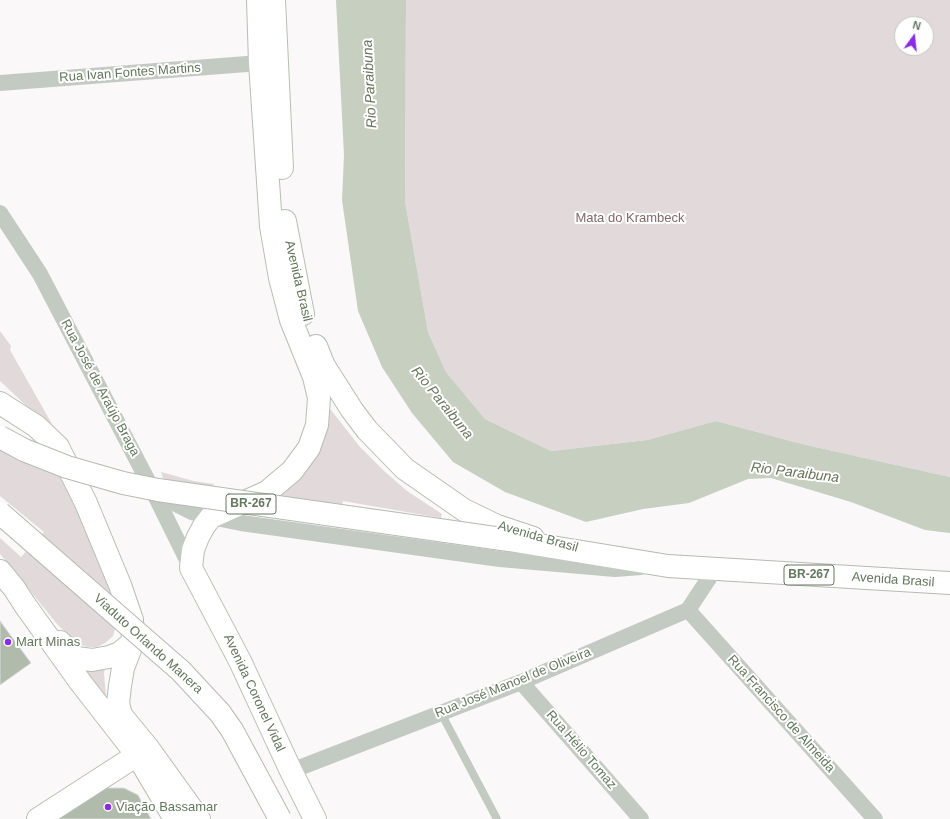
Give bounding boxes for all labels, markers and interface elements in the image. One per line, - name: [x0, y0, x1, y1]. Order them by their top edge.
- north arrow: [894, 16, 934, 56]
- text: N: [911, 19, 922, 32]
- water label: Rio Paraibuna: [359, 39, 381, 129]
- street label: Rua Ivan Fontes Martins: [59, 60, 201, 86]
- park label: Mata do Krambeck: [575, 210, 685, 226]
- street label: Avenida Brasil: [281, 239, 315, 323]
- street label: Rua José de Araújo Braga: [57, 317, 143, 459]
- water label: Rio Paraibuna: [408, 363, 476, 443]
- water label: Rio Paraibuna: [750, 459, 840, 487]
- road number: BR-267: [226, 494, 276, 514]
- street label: Avenida Brasil: [496, 518, 580, 556]
- road number: BR-267: [784, 565, 834, 585]
- street label: Avenida Brasil: [851, 569, 935, 591]
- street label: Viaduto Orlando Manera: [90, 591, 206, 697]
- street label: Avenida Coronel Vidal: [220, 632, 288, 754]
- place label: Mart Minas: [16, 634, 80, 650]
- marker: Mart Minas: [3, 637, 13, 647]
- street label: Rua José Manoel de Oliveira: [433, 645, 593, 721]
- street label: Rua Francisco de Almeida: [724, 652, 838, 776]
- street label: Rua Hélio Tomaz: [543, 708, 619, 792]
- place label: Viação Bassamar: [116, 799, 218, 815]
- marker: Viação Bassamar: [103, 802, 113, 812]

